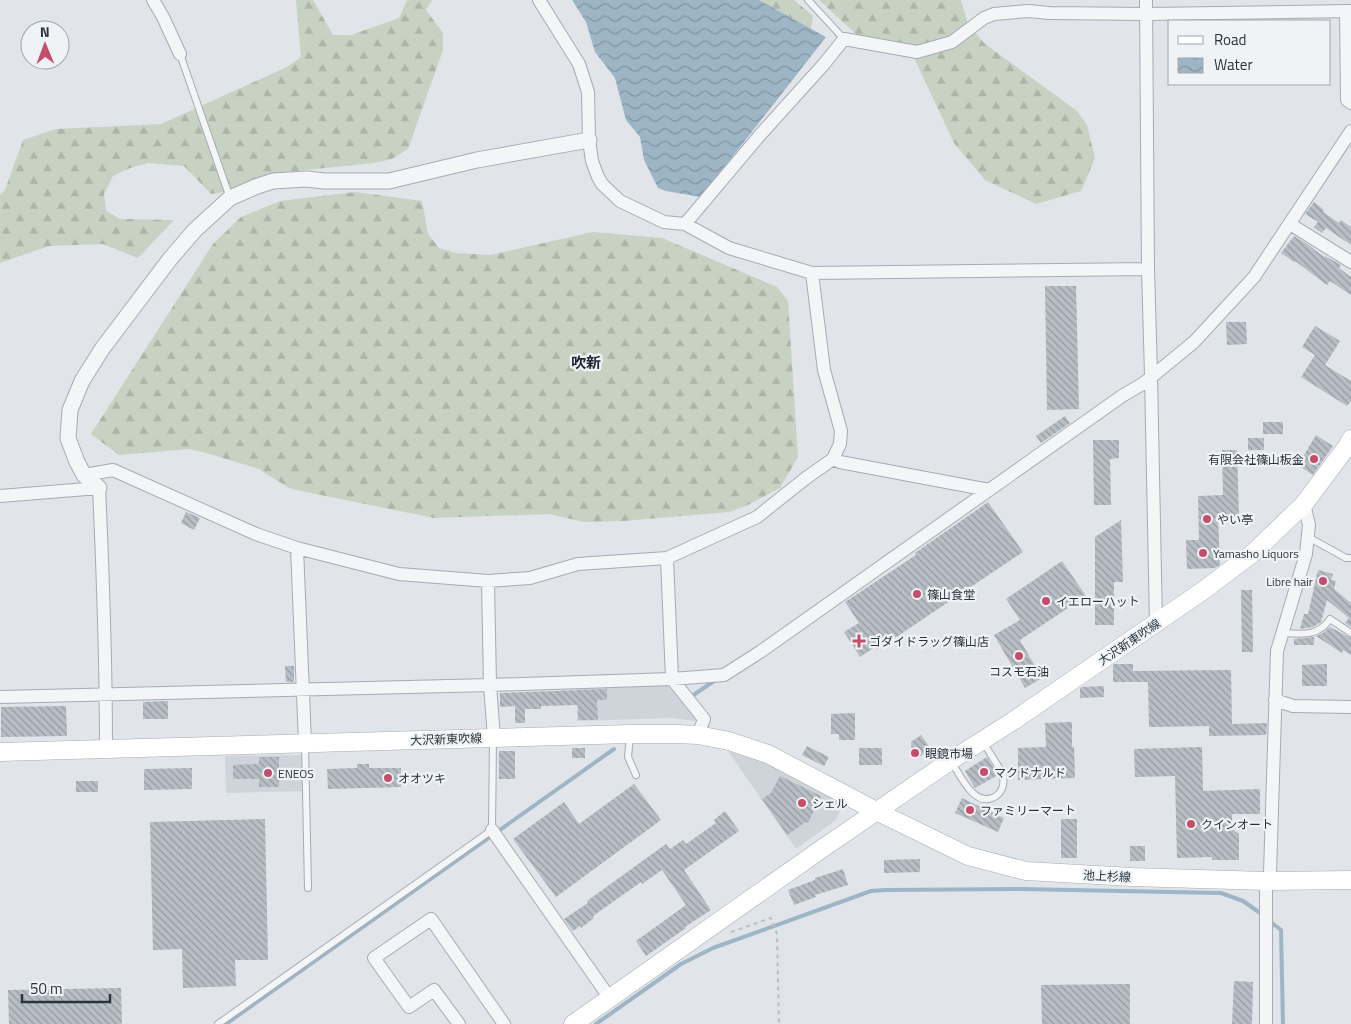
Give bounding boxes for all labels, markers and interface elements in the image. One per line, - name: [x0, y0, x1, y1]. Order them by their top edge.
- north arrow: [20, 20, 70, 70]
- legend: [1168, 20, 1331, 85]
- text: N: [40, 21, 50, 42]
- text: Road: [1214, 28, 1246, 51]
- text: Water: [1214, 53, 1253, 76]
- district label: 吹新: [571, 351, 601, 374]
- place label: 有限会社篠山板金: [1208, 450, 1304, 469]
- marker: 有限会社篠山板金: [1308, 453, 1320, 465]
- place label: やい亭: [1217, 510, 1253, 529]
- marker: やい亭: [1201, 513, 1213, 525]
- place label: Yamasho Liquors: [1213, 544, 1299, 563]
- marker: Yamasho Liquors: [1197, 547, 1209, 559]
- place label: Libre hair: [1266, 572, 1313, 591]
- marker: Libre hair: [1317, 575, 1329, 587]
- place label: 篠山食堂: [927, 585, 975, 604]
- marker: 篠山食堂: [911, 588, 923, 600]
- place label: イエローハット: [1056, 592, 1140, 611]
- marker: イエローハット: [1040, 595, 1052, 607]
- street label: 大沢新東吹線: [1094, 614, 1164, 670]
- place label: ゴダイドラッグ篠山店: [869, 632, 989, 651]
- marker: ゴダイドラッグ篠山店: [853, 635, 865, 647]
- marker: コスモ石油: [1013, 650, 1025, 662]
- place label: コスモ石油: [989, 662, 1049, 681]
- street label: 大沢新東吹線: [410, 728, 482, 750]
- place label: 眼鏡市場: [925, 744, 973, 763]
- marker: 眼鏡市場: [909, 747, 921, 759]
- place label: マクドナルド: [994, 763, 1066, 782]
- place label: ENEOS: [278, 764, 314, 783]
- marker: マクドナルド: [978, 766, 990, 778]
- marker: ENEOS: [262, 767, 274, 779]
- place label: オオツキ: [398, 769, 446, 788]
- marker: オオツキ: [382, 772, 394, 784]
- place label: シェル: [812, 794, 848, 813]
- marker: シェル: [796, 797, 808, 809]
- place label: ファミリーマート: [980, 801, 1076, 820]
- marker: ファミリーマート: [964, 804, 976, 816]
- place label: クインオート: [1201, 815, 1273, 834]
- marker: クインオート: [1185, 818, 1197, 830]
- street label: 池上杉線: [1083, 865, 1131, 887]
- scale bar: [22, 972, 110, 1004]
- text: 50 m: [30, 977, 63, 1000]

